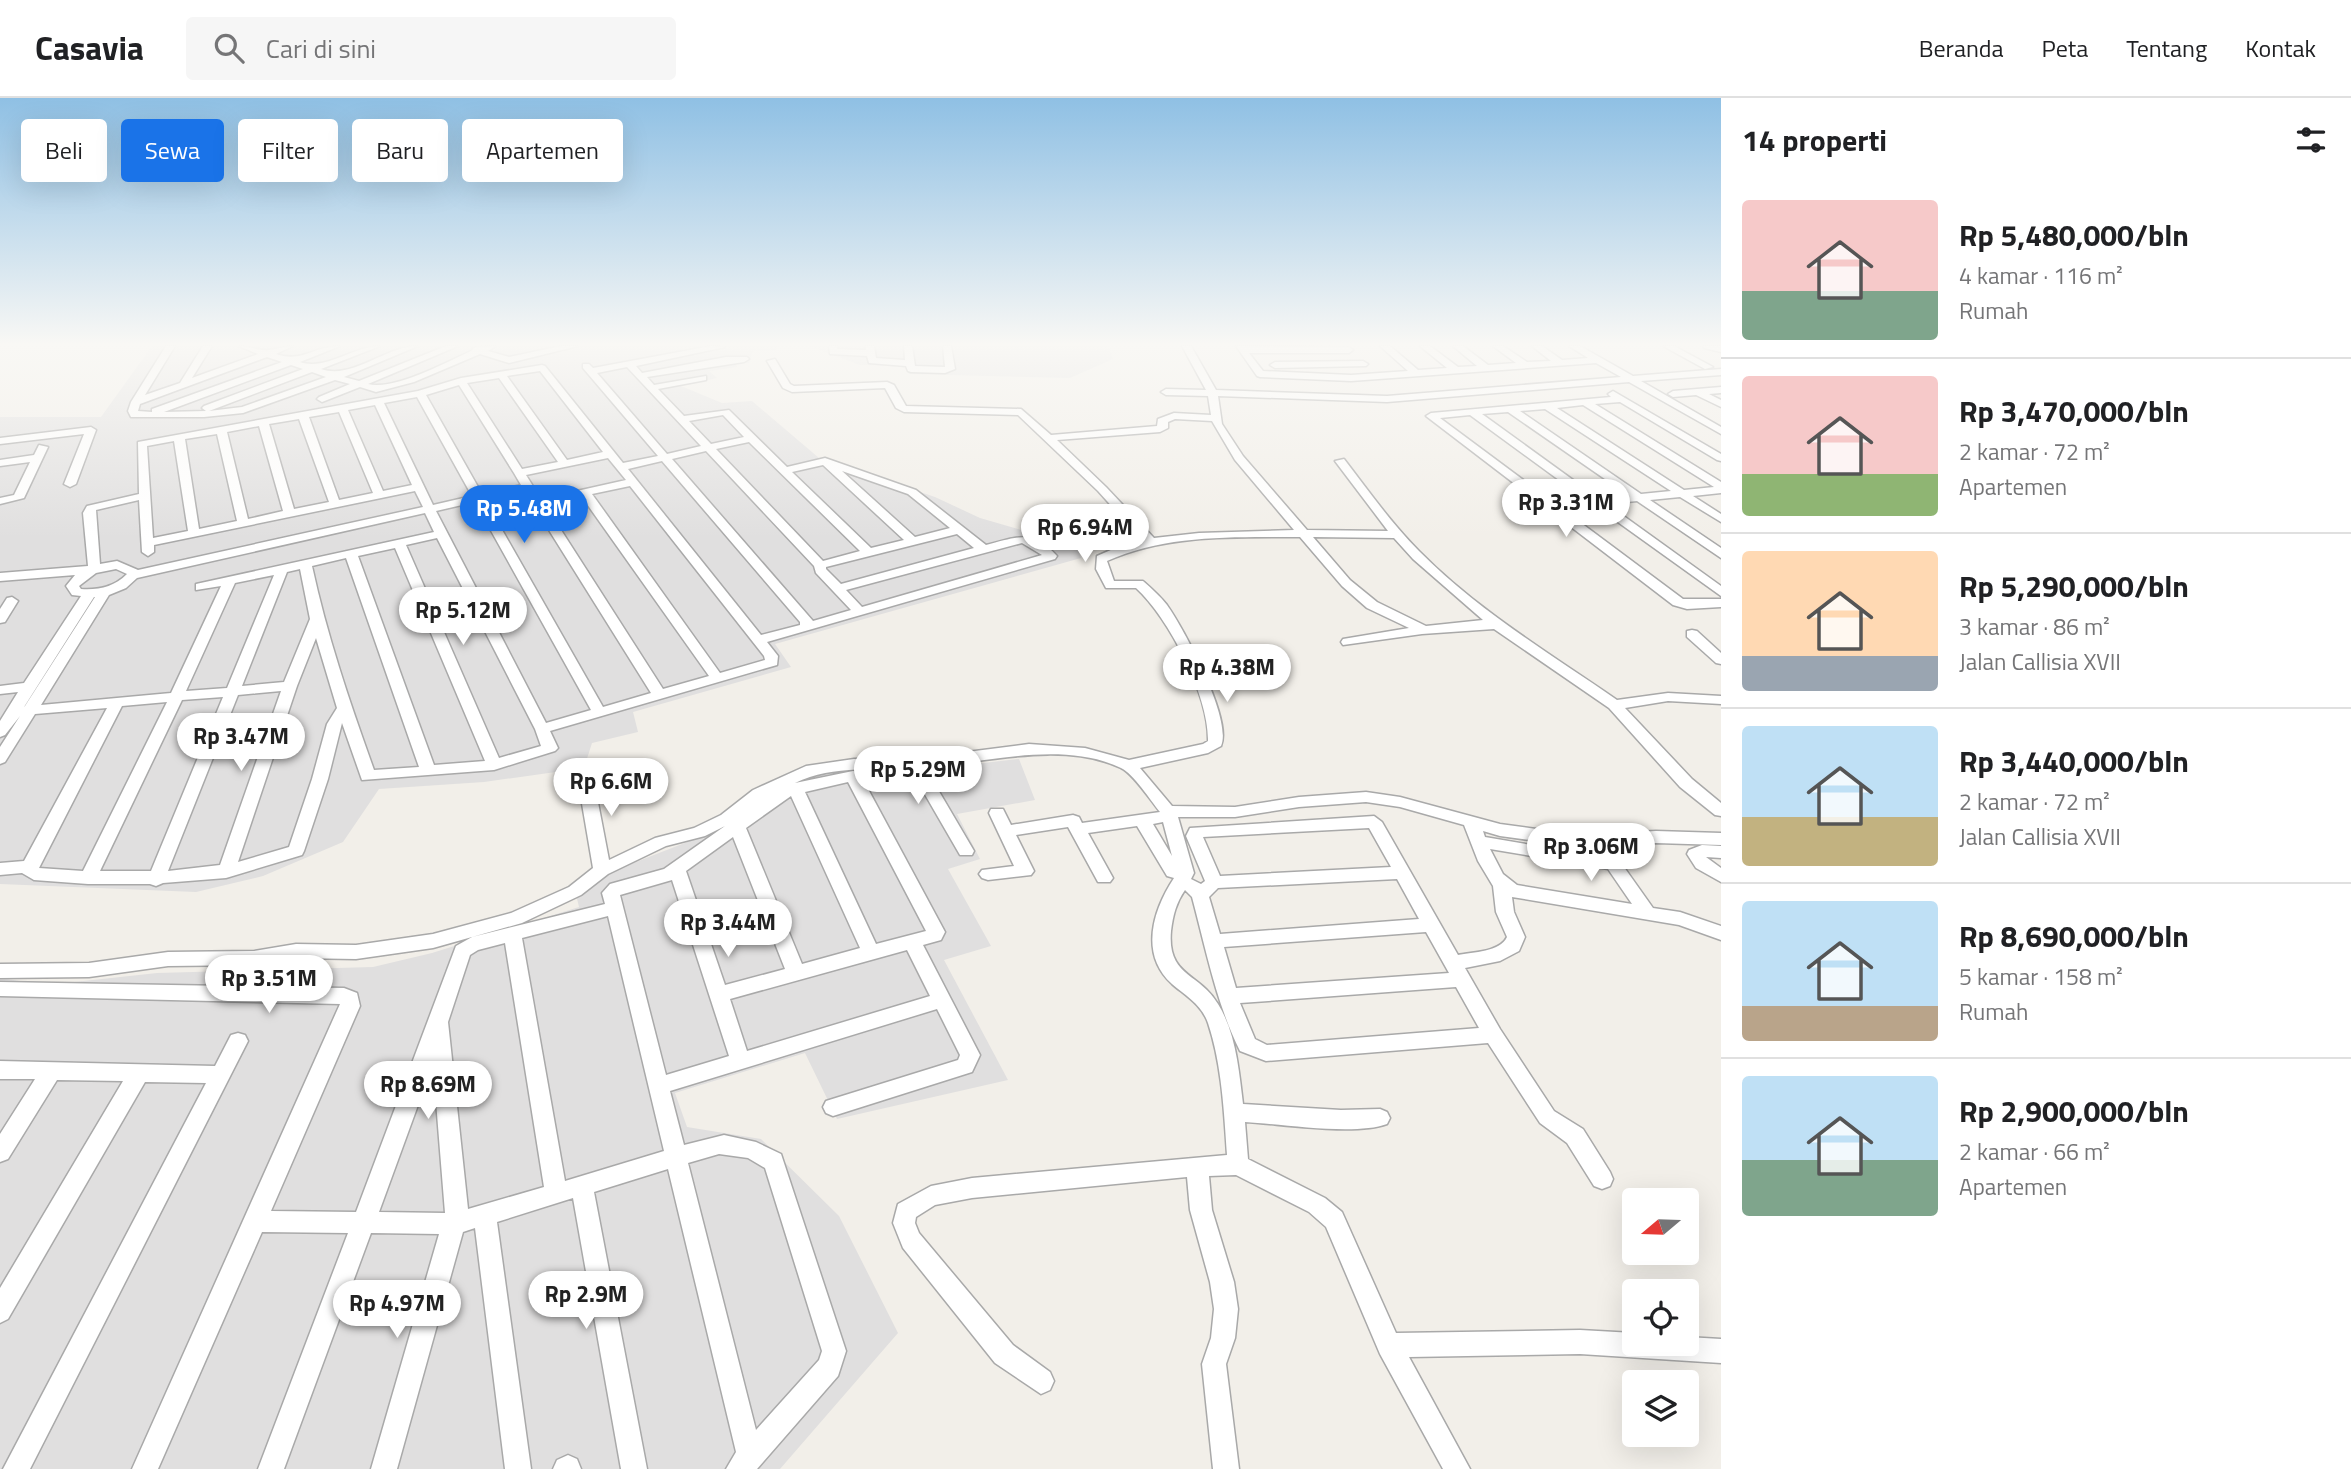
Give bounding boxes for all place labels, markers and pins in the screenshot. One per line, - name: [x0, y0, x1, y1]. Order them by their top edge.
- pin: Rp 3.31M: [1494, 480, 1638, 539]
- pin: Rp 5.48M: [452, 486, 596, 545]
- pin: Rp 6.94M: [1013, 504, 1157, 564]
- pin: Rp 5.12M: [391, 588, 535, 647]
- pin: Rp 4.38M: [1155, 644, 1299, 704]
- pin: Rp 3.47M: [169, 714, 313, 773]
- pin: Rp 5.29M: [846, 746, 990, 806]
- pin: Rp 6.6M: [546, 758, 676, 818]
- pin: Rp 3.06M: [1519, 824, 1663, 883]
- pin: Rp 3.44M: [656, 900, 800, 959]
- pin: Rp 3.51M: [197, 956, 341, 1015]
- pin: Rp 8.69M: [356, 1062, 500, 1121]
- pin: Rp 2.9M: [521, 1272, 651, 1331]
- pin: Rp 4.97M: [325, 1280, 469, 1340]

